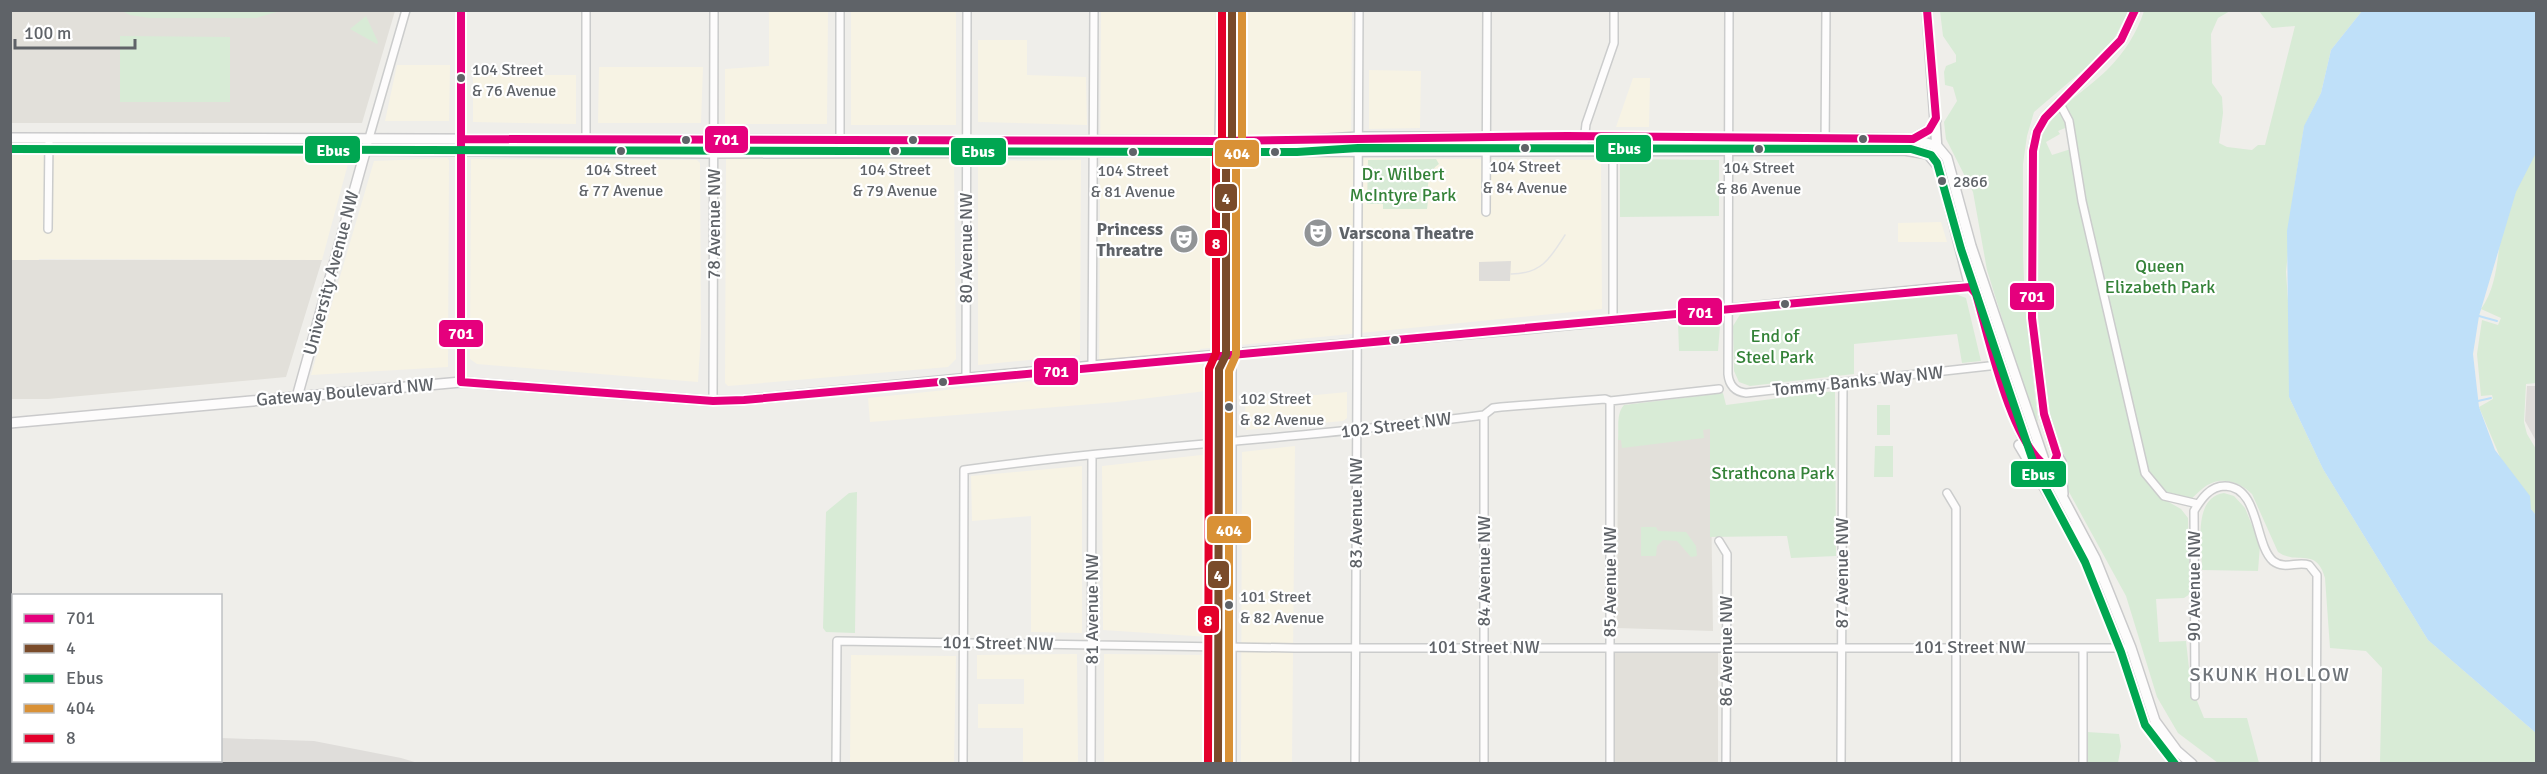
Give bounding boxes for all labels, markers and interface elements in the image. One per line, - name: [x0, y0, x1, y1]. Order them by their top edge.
- scale bar: [15, 12, 135, 50]
- text: 100 m: [24, 22, 71, 44]
- place label: 104 Street & 76 Avenue: [472, 60, 556, 101]
- marker: 104 Street & 76 Avenue: [455, 72, 467, 84]
- line badge: 701: [704, 125, 749, 154]
- text: 701: [713, 130, 739, 150]
- unlabelled marker: [1857, 133, 1869, 145]
- unlabelled marker: [680, 134, 692, 146]
- unlabelled marker: [907, 134, 919, 146]
- line badge: Ebus: [1595, 134, 1652, 163]
- line badge: Ebus: [304, 135, 361, 164]
- line badge: Ebus: [950, 137, 1007, 166]
- line badge: 404: [1214, 139, 1260, 168]
- text: Ebus: [1607, 139, 1641, 159]
- text: Ebus: [316, 141, 350, 161]
- text: Ebus: [961, 142, 995, 162]
- marker: 104 Street & 84 Avenue: [1519, 142, 1531, 154]
- marker: 104 Street & 86 Avenue: [1753, 143, 1765, 155]
- text: 404: [1224, 144, 1250, 164]
- marker: 104 Street & 77 Avenue: [615, 145, 627, 157]
- marker: 104 Street & 79 Avenue: [889, 145, 901, 157]
- marker: 104 Street & 81 Avenue: [1127, 146, 1139, 158]
- unlabelled marker: [1269, 146, 1281, 158]
- place label: 104 Street & 84 Avenue: [1483, 157, 1567, 198]
- place label: 104 Street & 86 Avenue: [1717, 158, 1801, 199]
- place label: 104 Street & 77 Avenue: [579, 160, 663, 201]
- place label: 104 Street & 79 Avenue: [853, 160, 937, 201]
- place label: 104 Street & 81 Avenue: [1091, 161, 1175, 202]
- park label: Dr. Wilbert McIntyre Park: [1350, 163, 1456, 206]
- street label: 78 Avenue NW: [703, 168, 725, 280]
- place label: 2866: [1953, 172, 1988, 192]
- marker: 2866: [1936, 175, 1948, 187]
- line badge: 4: [1214, 183, 1238, 212]
- street label: University Avenue NW: [298, 188, 364, 358]
- text: 4: [1222, 189, 1231, 209]
- street label: 80 Avenue NW: [955, 192, 977, 304]
- theatre icon: Varscona Theatre: [1302, 217, 1334, 249]
- place label: Princess Threatre: [1097, 218, 1163, 261]
- place label: Varscona Theatre: [1339, 222, 1474, 244]
- theatre icon: Princess Threatre: [1168, 223, 1200, 255]
- line badge: 8: [1204, 229, 1228, 257]
- text: 8: [1212, 234, 1221, 254]
- park label: Queen Elizabeth Park: [2105, 255, 2215, 298]
- line badge: 701: [2009, 282, 2055, 311]
- text: 701: [2019, 287, 2045, 307]
- line badge: 701: [1677, 297, 1723, 326]
- unlabelled marker: [1779, 298, 1791, 310]
- text: 701: [1687, 303, 1713, 323]
- line badge: 701: [438, 319, 484, 348]
- text: 701: [448, 324, 474, 344]
- park label: End of Steel Park: [1736, 325, 1814, 368]
- unlabelled marker: [1389, 334, 1401, 346]
- line badge: 701: [1033, 357, 1079, 386]
- street label: Tommy Banks Way NW: [1772, 361, 1944, 401]
- text: 701: [1043, 362, 1069, 382]
- street label: Gateway Boulevard NW: [255, 373, 435, 411]
- unlabelled marker: [937, 376, 949, 388]
- place label: 102 Street & 82 Avenue: [1240, 389, 1324, 430]
- marker: 102 Street & 82 Avenue: [1223, 401, 1235, 413]
- street label: 102 Street NW: [1339, 407, 1453, 443]
- street label: 83 Avenue NW: [1345, 457, 1367, 569]
- line badge: Ebus: [2010, 460, 2067, 488]
- park label: Strathcona Park: [1711, 462, 1835, 484]
- text: Ebus: [2021, 465, 2055, 485]
- line badge: 404: [1206, 515, 1252, 544]
- street label: 84 Avenue NW: [1473, 515, 1495, 627]
- street label: 87 Avenue NW: [1831, 517, 1853, 629]
- text: 404: [1216, 521, 1242, 541]
- street label: 85 Avenue NW: [1599, 526, 1621, 638]
- street label: 90 Avenue NW: [2183, 530, 2205, 642]
- street label: 81 Avenue NW: [1081, 553, 1103, 665]
- line badge: 4: [1207, 560, 1230, 589]
- text: 4: [1214, 566, 1223, 586]
- place label: 101 Street & 82 Avenue: [1240, 587, 1324, 628]
- legend: [12, 594, 222, 762]
- street label: 86 Avenue NW: [1715, 595, 1737, 707]
- marker: 101 Street & 82 Avenue: [1223, 599, 1235, 611]
- line badge: 8: [1197, 605, 1220, 634]
- text: 701: [66, 607, 95, 629]
- text: 8: [1204, 611, 1213, 631]
- street label: 101 Street NW: [942, 631, 1054, 655]
- street label: 101 Street NW: [1428, 636, 1540, 658]
- street label: 101 Street NW: [1914, 636, 2026, 658]
- text: 4: [66, 637, 76, 659]
- district label: SKUNK HOLLOW: [2189, 662, 2351, 687]
- text: Ebus: [66, 667, 104, 689]
- text: 404: [66, 697, 95, 719]
- text: 8: [66, 727, 76, 749]

